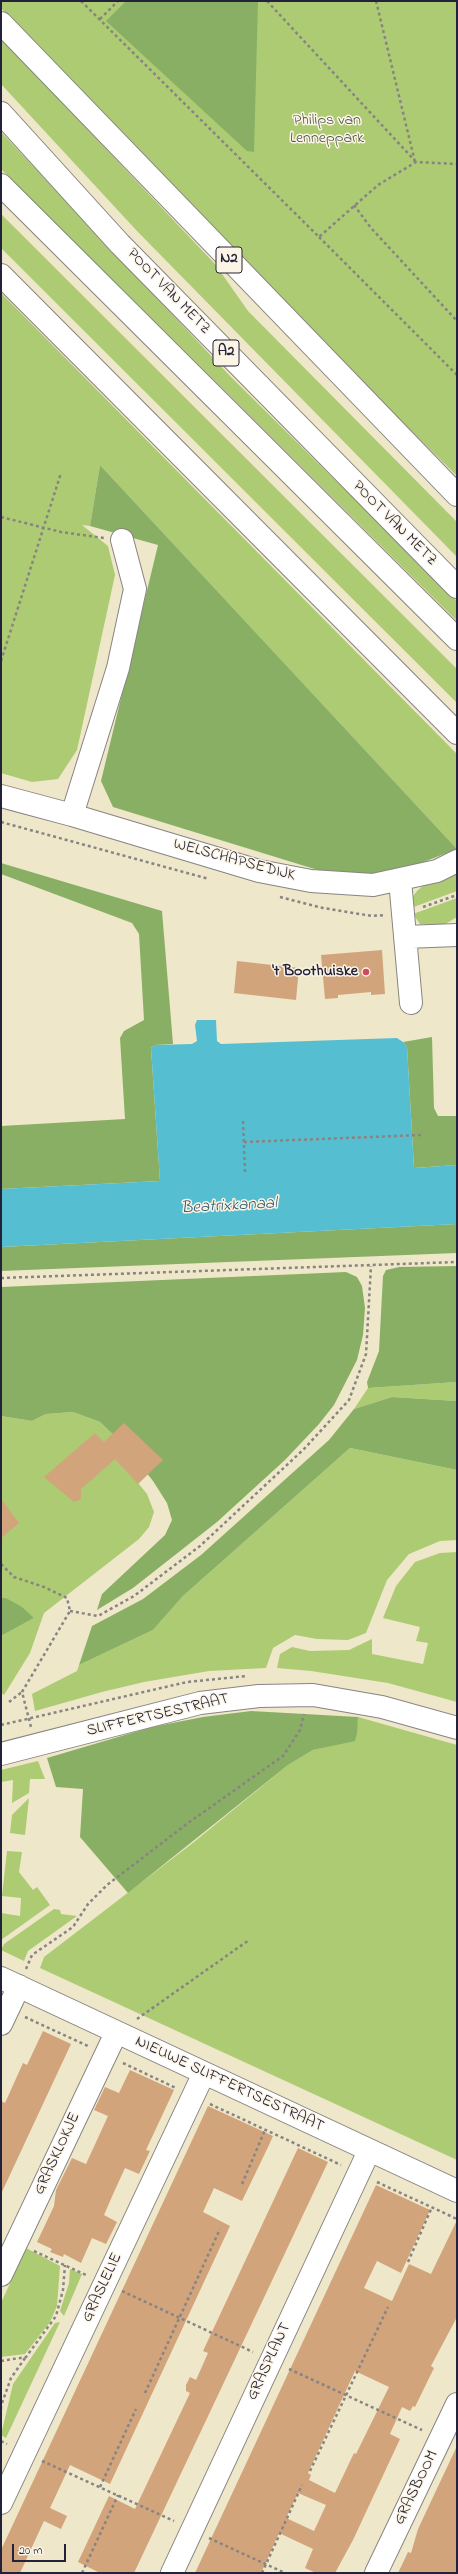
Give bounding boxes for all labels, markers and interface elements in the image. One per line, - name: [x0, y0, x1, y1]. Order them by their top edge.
- park label: Philips van Lenneppark: [290, 111, 364, 149]
- street label: POOT VAN METZ: [122, 245, 214, 339]
- road number: N2: [216, 247, 242, 273]
- road number: A2: [213, 340, 239, 366]
- street label: POOT VAN METZ: [347, 477, 441, 571]
- street label: WELSCHAPSEDIJK: [171, 835, 297, 887]
- place label: 't Boothuiske: [272, 962, 358, 982]
- marker: 't Boothuiske: [361, 967, 371, 977]
- water label: Beatrixkanaal: [180, 1194, 278, 1220]
- street label: SLIFFERTSESTRAAT: [85, 1690, 231, 1742]
- street label: NIEUWE SLIFFERTSESTRAAT: [132, 2033, 326, 2137]
- street label: GRASKLOKJE: [31, 2110, 85, 2198]
- street label: GRASLELIE: [79, 2250, 127, 2326]
- street label: GRASPLANT: [244, 2320, 296, 2404]
- street label: GRASBOOM: [391, 2448, 443, 2528]
- scale bar: [14, 2536, 68, 2562]
- text: 20 m: [19, 2542, 42, 2560]

